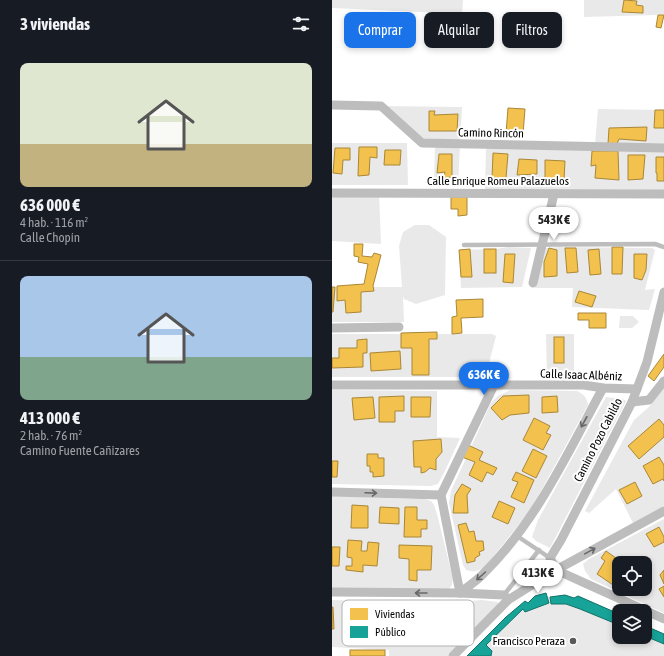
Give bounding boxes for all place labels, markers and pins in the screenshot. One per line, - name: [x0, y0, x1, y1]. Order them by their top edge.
- pin: 543K €: [521, 207, 587, 241]
- pin: 636K €: [451, 362, 517, 396]
- pin: 413K €: [505, 560, 571, 594]
- place label: Francisco Peraza: [493, 634, 565, 648]
- marker: Francisco Peraza: [568, 636, 578, 646]

